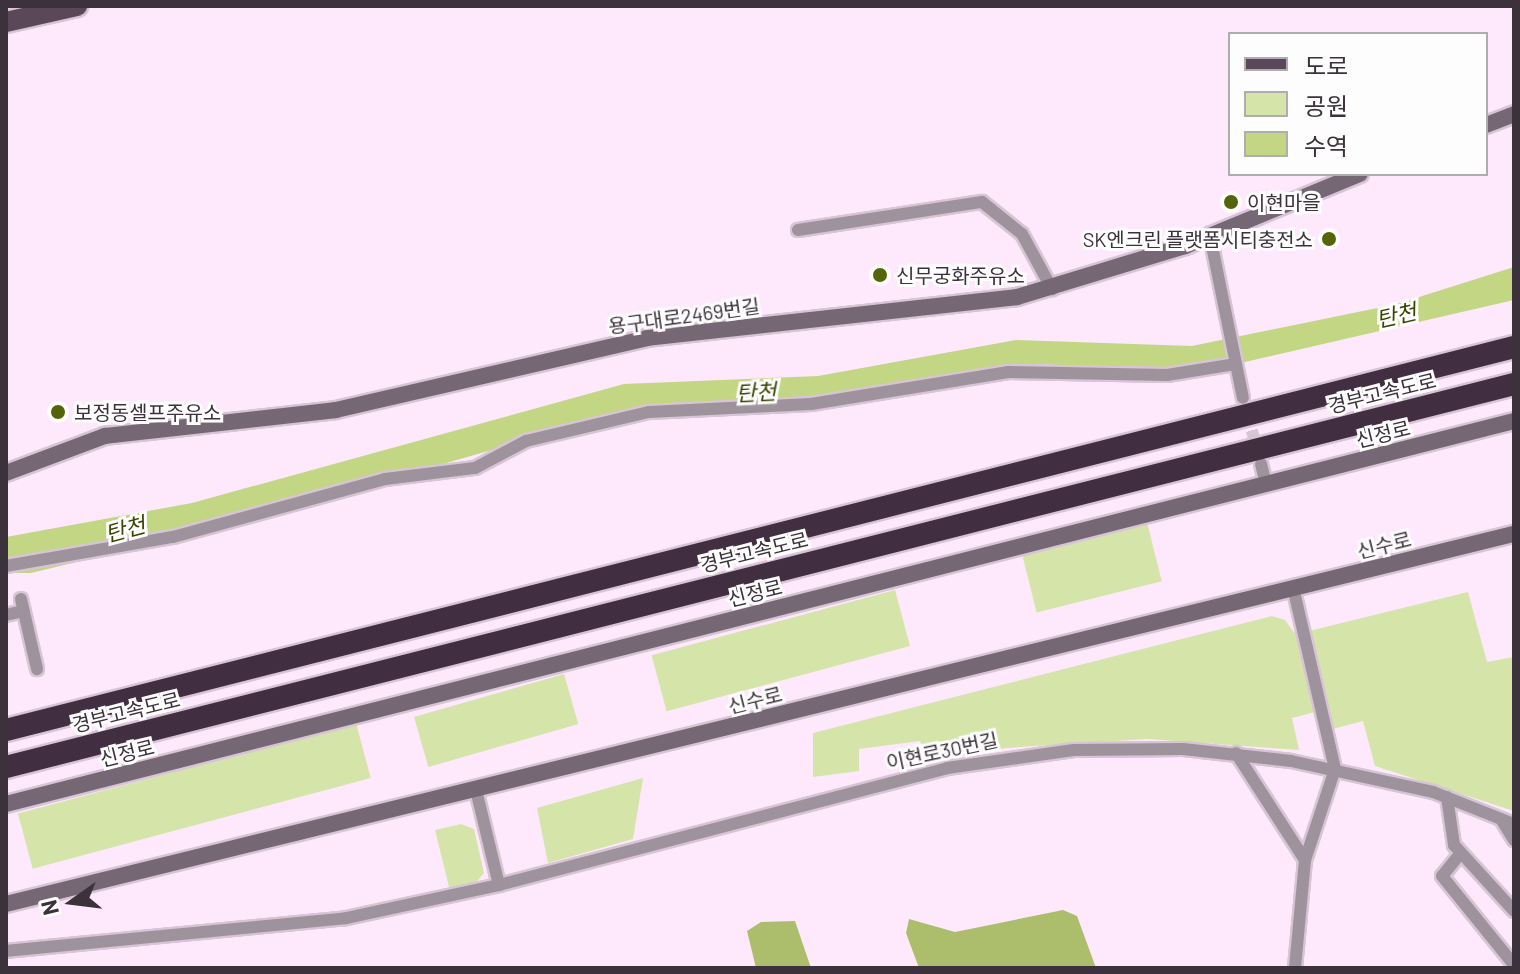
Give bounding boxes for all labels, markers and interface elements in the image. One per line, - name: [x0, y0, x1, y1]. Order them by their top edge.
- legend: [1228, 32, 1488, 176]
- text: 도로: [1304, 51, 1348, 80]
- text: 공원: [1304, 91, 1348, 120]
- text: 수역: [1304, 131, 1348, 160]
- place label: 이현마을: [1247, 190, 1321, 214]
- marker: 이현마을: [1222, 193, 1240, 211]
- place label: SK엔크린 플랫폼시티충전소: [1083, 227, 1313, 251]
- marker: SK엔크린 플랫폼시티충전소: [1320, 230, 1338, 248]
- place label: 신무궁화주유소: [896, 263, 1025, 287]
- marker: 신무궁화주유소: [871, 266, 889, 284]
- street label: 용구대로2469번길: [607, 293, 761, 339]
- water label: 탄천: [1373, 298, 1419, 332]
- street label: 경부고속도로: [1326, 368, 1438, 418]
- water label: 탄천: [735, 378, 777, 406]
- place label: 보정동셀프주유소: [74, 400, 221, 424]
- marker: 보정동셀프주유소: [49, 403, 67, 421]
- street label: 신정로: [1353, 416, 1413, 452]
- water label: 탄천: [102, 511, 148, 547]
- street label: 경부고속도로: [698, 527, 810, 577]
- street label: 신수로: [1354, 527, 1414, 563]
- street label: 신정로: [725, 575, 785, 611]
- street label: 신수로: [725, 682, 785, 718]
- street label: 경부고속도로: [70, 687, 182, 737]
- street label: 이현로30번길: [884, 727, 1000, 775]
- street label: 신정로: [97, 735, 157, 771]
- north arrow: [32, 862, 112, 942]
- text: N: [34, 898, 63, 918]

